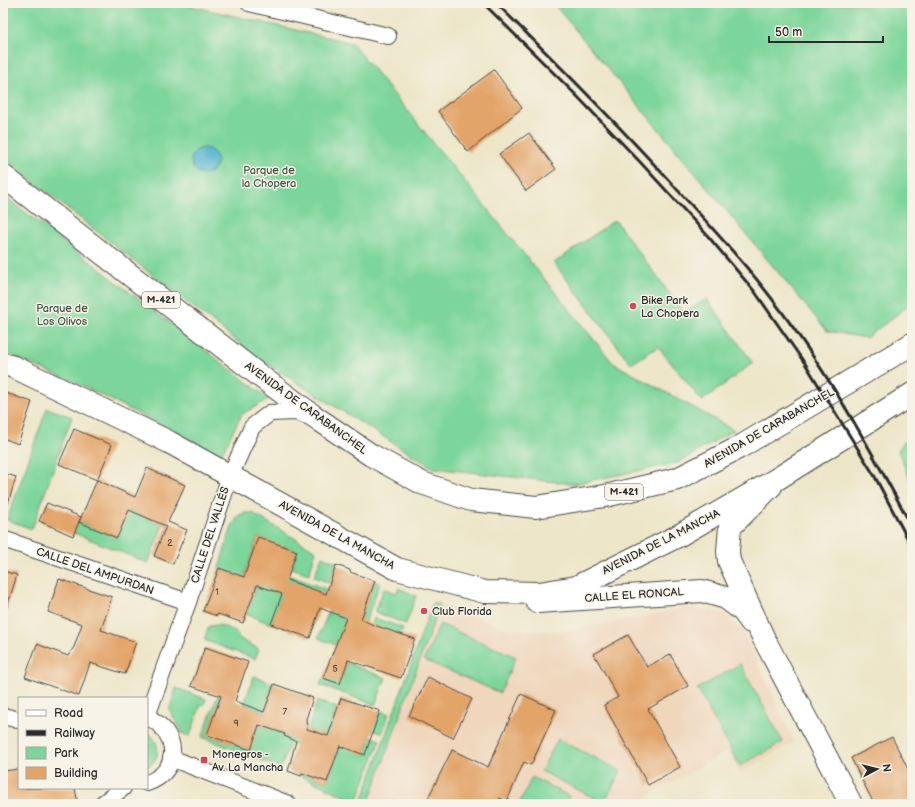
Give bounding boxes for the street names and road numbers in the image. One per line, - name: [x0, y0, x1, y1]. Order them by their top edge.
- road number: M-421: [142, 292, 180, 308]
- street label: AVENIDA DE CARABANCHEL: [242, 359, 370, 457]
- street label: AVENIDA DE CARABANCHEL: [702, 385, 837, 471]
- road number: M-421: [605, 484, 643, 500]
- street label: CALLE DEL VALLÉS: [187, 485, 232, 585]
- street label: AVENIDA DE LA MANCHA: [277, 498, 397, 572]
- street label: AVENIDA DE LA MANCHA: [600, 507, 722, 577]
- street label: CALLE DEL AMPURDAN: [34, 545, 156, 597]
- street label: CALLE EL RONCAL: [584, 585, 685, 605]

